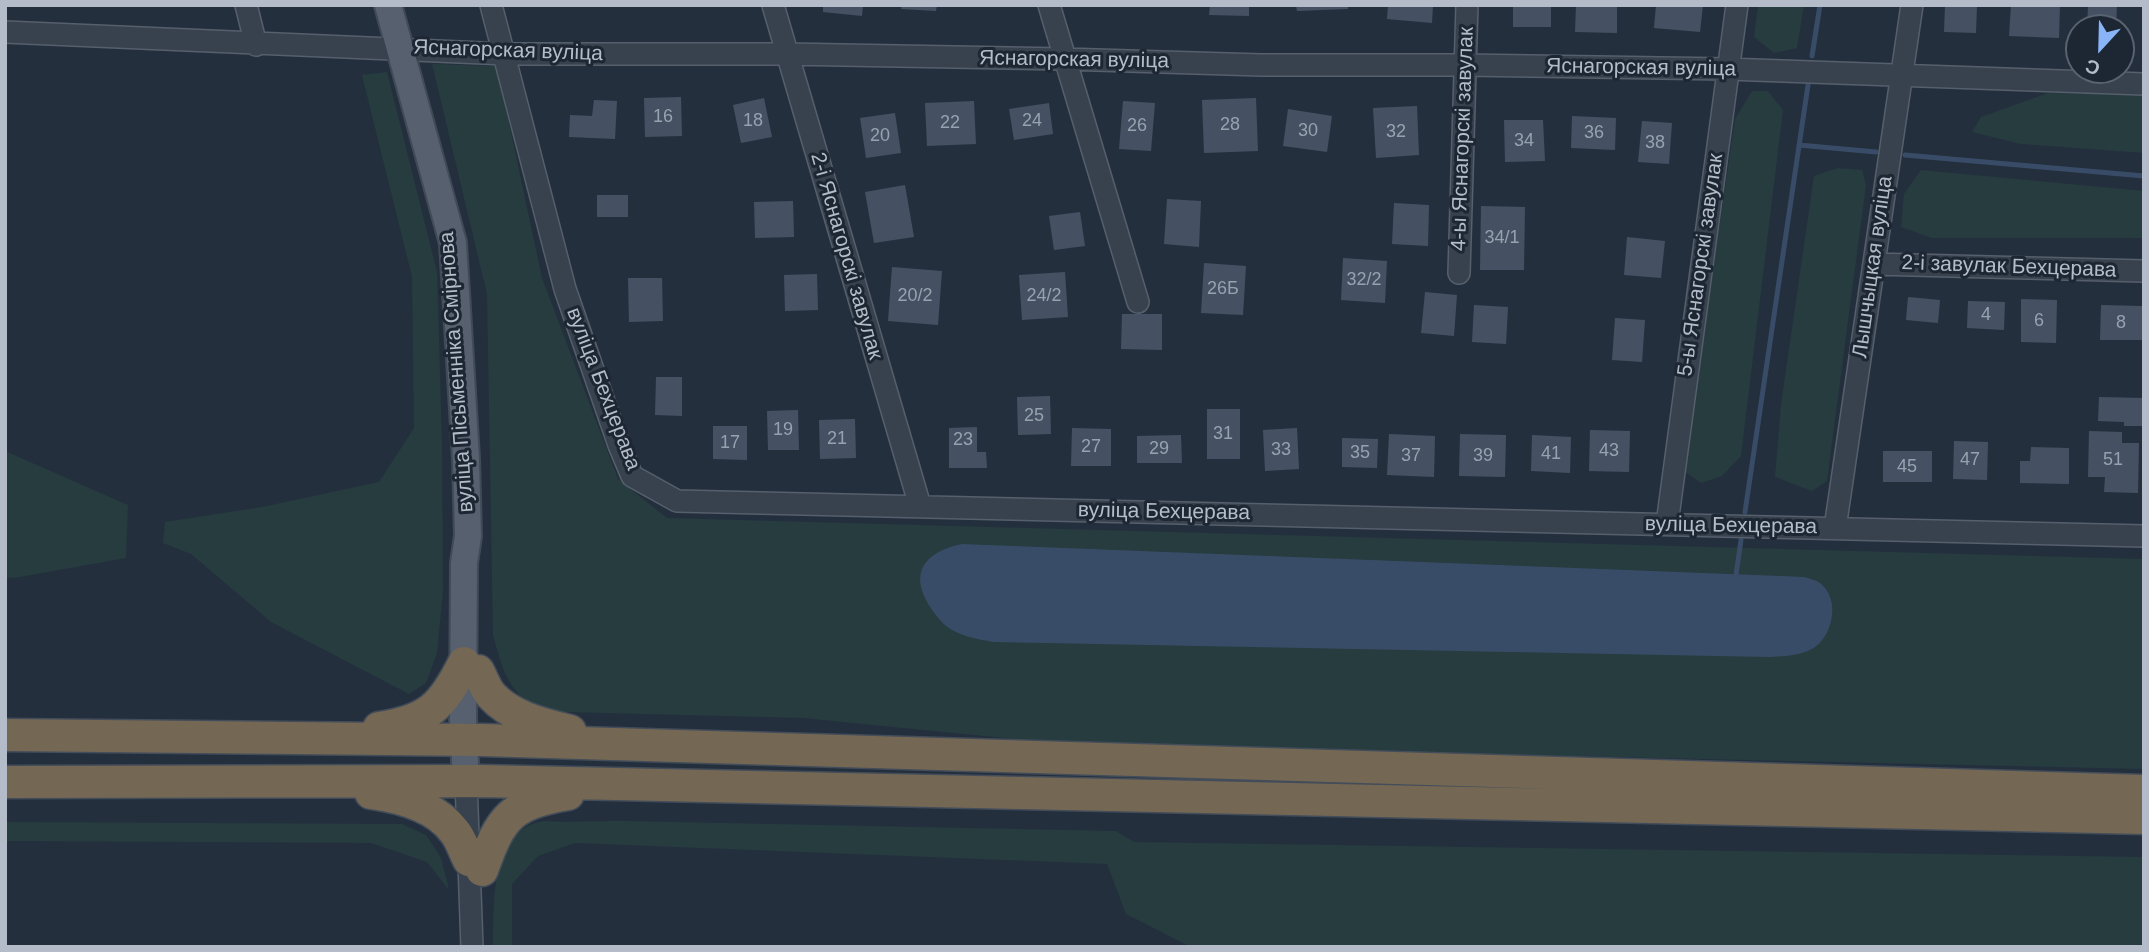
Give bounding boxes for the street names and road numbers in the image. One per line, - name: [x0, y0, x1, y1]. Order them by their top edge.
- street label: 4-ы Яснагорскі завулак: [1446, 26, 1480, 252]
- street label: Яснагорская вуліца: [413, 35, 603, 67]
- street label: Яснагорская вуліца: [979, 46, 1169, 74]
- street label: Яснагорская вуліца: [1546, 54, 1736, 82]
- street label: 2-і Яснагорскі завулак: [804, 150, 888, 362]
- street label: 5-ы Яснагорскі завулак: [1673, 152, 1729, 378]
- street label: Лышчыцкая вуліца: [1848, 174, 1898, 360]
- street label: вуліца Пісьменніка Смірнова: [435, 231, 479, 513]
- street label: 2-і завулак Бехцерава: [1901, 251, 2117, 283]
- street label: вуліца Бехцерава: [560, 304, 646, 474]
- street label: вуліца Бехцерава: [1078, 498, 1250, 526]
- street label: вуліца Бехцерава: [1645, 512, 1817, 540]

